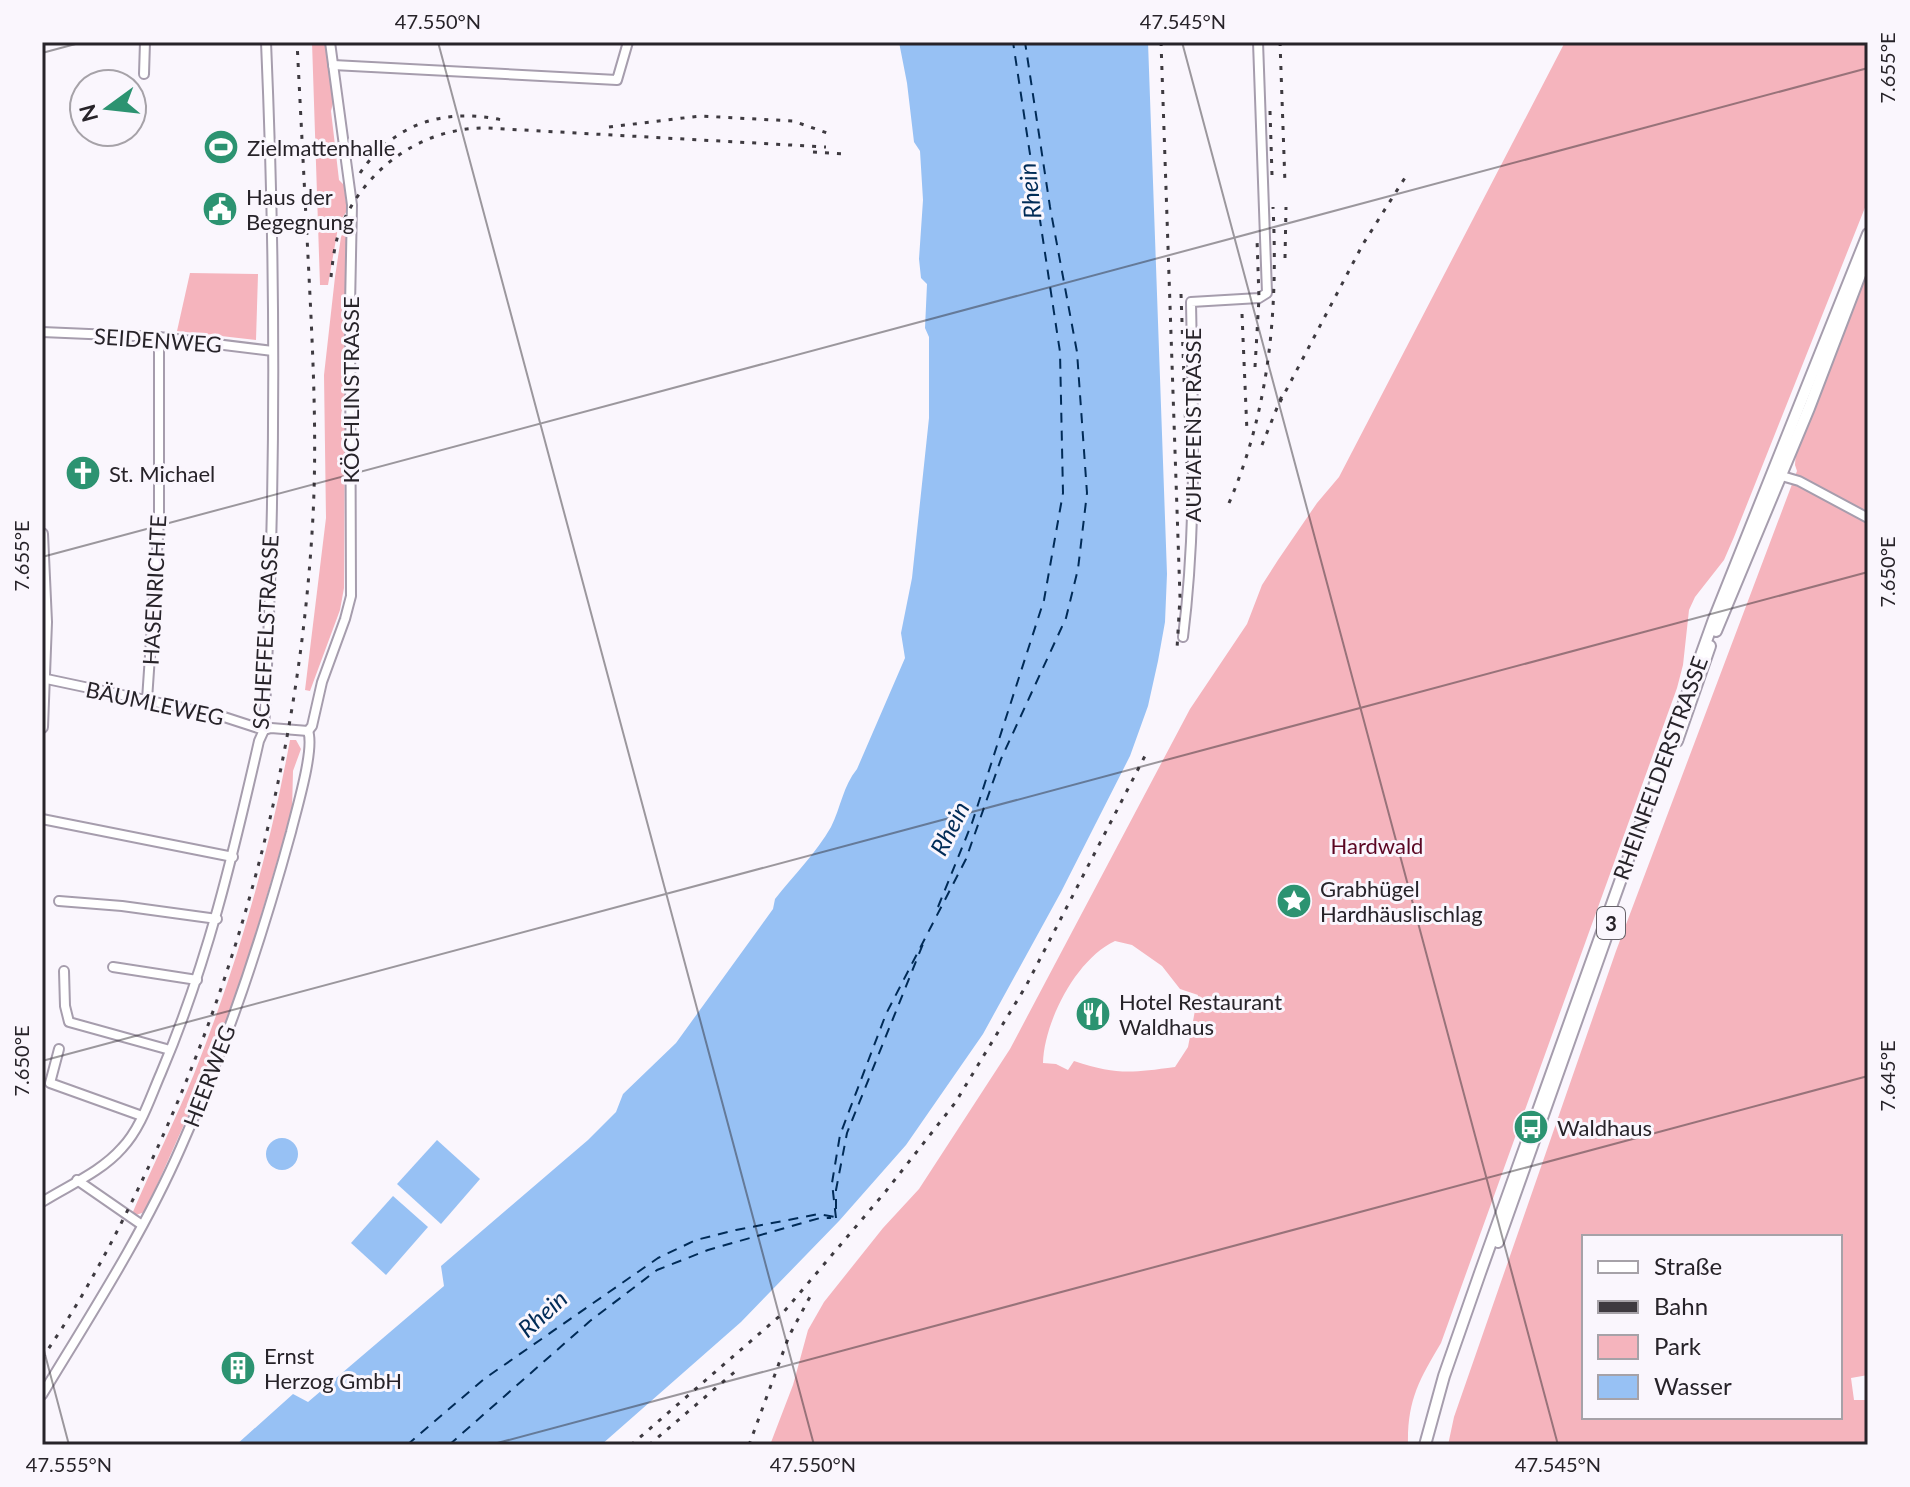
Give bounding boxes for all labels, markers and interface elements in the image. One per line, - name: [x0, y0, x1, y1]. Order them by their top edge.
- text: 47.550°N: [395, 9, 481, 33]
- text: 47.545°N: [1140, 9, 1226, 33]
- text: 7.655°E: [1875, 33, 1899, 103]
- north arrow: [68, 68, 148, 148]
- text: N: [73, 102, 103, 125]
- sports icon: Zielmattenhalle: [202, 128, 240, 166]
- place label: Zielmattenhalle: [247, 134, 395, 161]
- water label: Rhein: [1012, 161, 1046, 221]
- place label: Haus der Begegnung: [246, 183, 354, 235]
- public building icon: Haus der Begegnung: [201, 190, 239, 228]
- street label: KÖCHLINSTRASSE: [337, 296, 364, 484]
- street label: SEIDENWEG: [93, 322, 223, 358]
- street label: AUHAFENSTRASSE: [1179, 328, 1206, 522]
- church icon: St. Michael: [64, 454, 102, 492]
- place label: St. Michael: [109, 460, 215, 487]
- street label: HASENRICHTE: [137, 514, 171, 666]
- text: 7.655°E: [9, 521, 33, 591]
- street label: SCHEFFELSTRASSE: [246, 534, 284, 730]
- text: 7.650°E: [1875, 537, 1899, 607]
- street label: RHEINFELDERSTRASSE: [1607, 652, 1713, 884]
- street label: BÄUMLEWEG: [84, 675, 226, 731]
- water label: Rhein: [923, 796, 975, 860]
- park label: Hardwald: [1331, 832, 1423, 859]
- place label: Grabhügel Hardhäuslischlag: [1320, 875, 1483, 927]
- place icon: Grabhügel Hardhäuslischlag: [1275, 882, 1313, 920]
- road number: 3: [1597, 907, 1625, 939]
- place label: Hotel Restaurant Waldhaus: [1119, 988, 1282, 1040]
- restaurant icon: Hotel Restaurant Waldhaus: [1074, 995, 1112, 1033]
- street label: HEERWEG: [177, 1021, 241, 1131]
- text: 7.650°E: [9, 1026, 33, 1096]
- text: 7.645°E: [1875, 1041, 1899, 1111]
- bus stop icon: Waldhaus: [1512, 1108, 1550, 1146]
- place label: Waldhaus: [1557, 1114, 1652, 1141]
- legend: [1582, 1235, 1842, 1419]
- text: Straße: [1654, 1251, 1722, 1280]
- water label: Rhein: [511, 1283, 573, 1343]
- text: Bahn: [1654, 1291, 1708, 1320]
- text: Park: [1654, 1331, 1702, 1360]
- place label: Ernst Herzog GmbH: [264, 1342, 402, 1394]
- building icon: Ernst Herzog GmbH: [219, 1349, 257, 1387]
- text: Wasser: [1654, 1371, 1732, 1400]
- text: 47.555°N: [26, 1452, 112, 1476]
- text: 47.550°N: [770, 1452, 856, 1476]
- text: 47.545°N: [1515, 1452, 1601, 1476]

